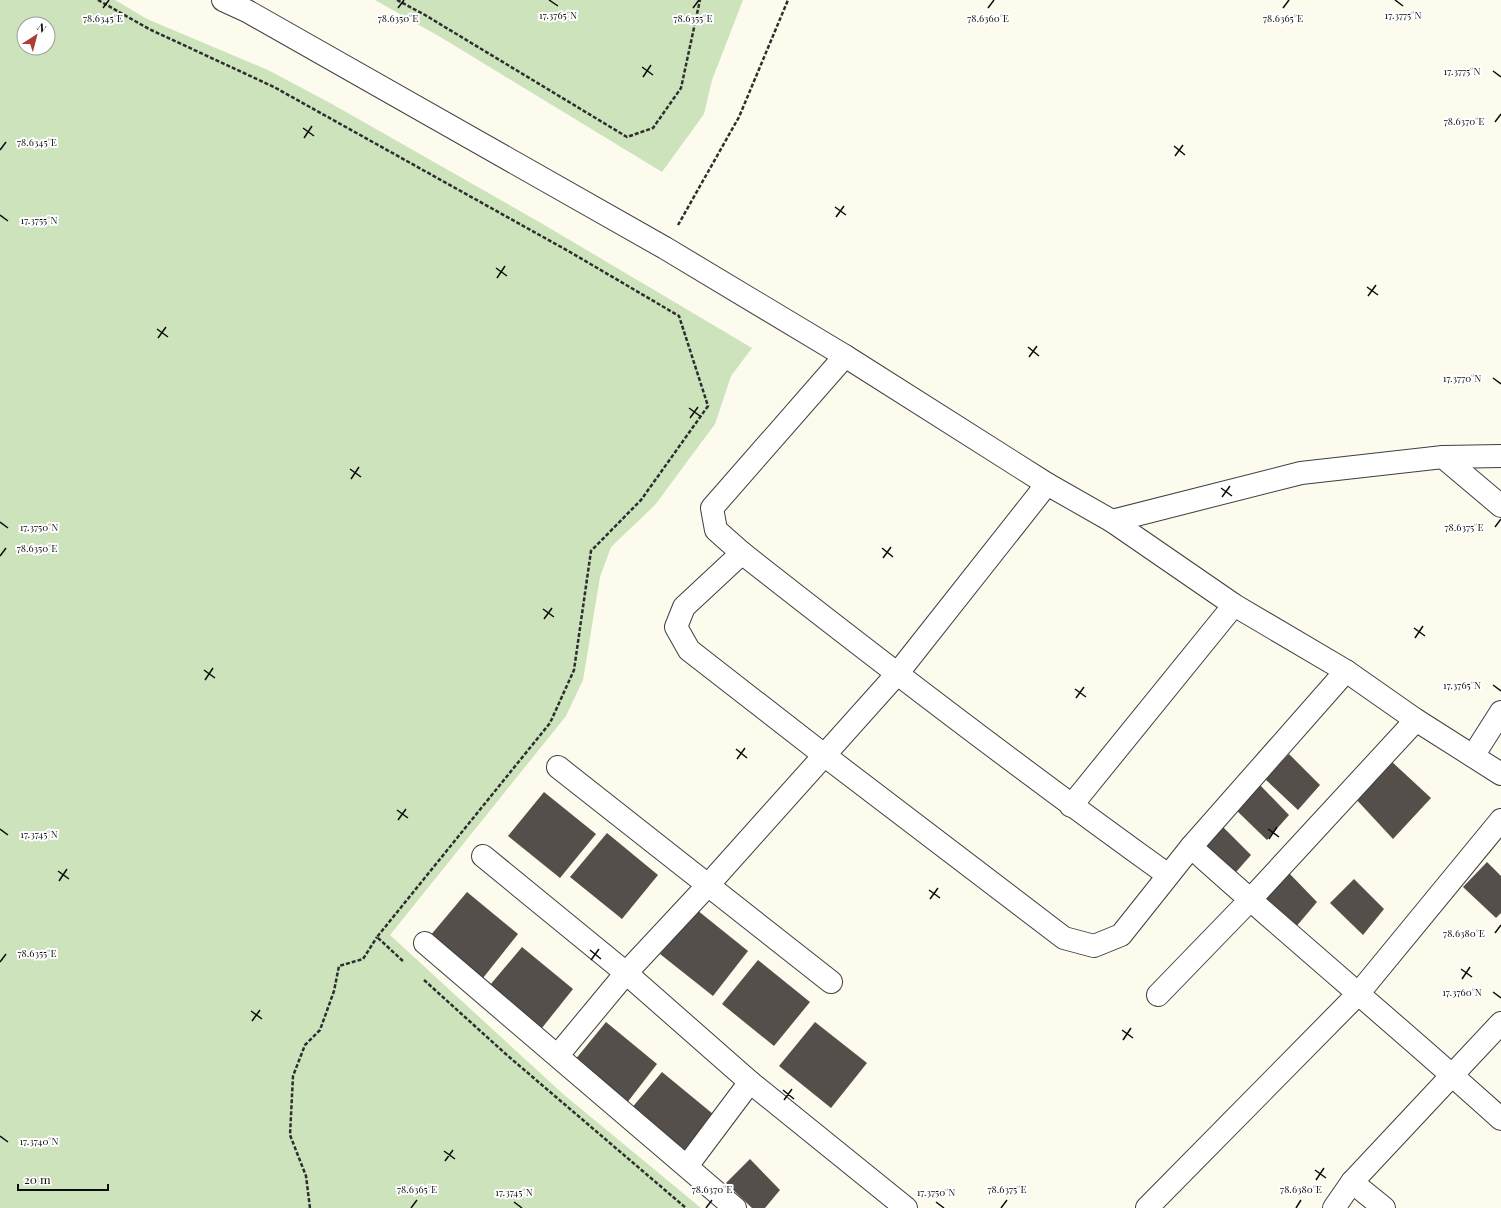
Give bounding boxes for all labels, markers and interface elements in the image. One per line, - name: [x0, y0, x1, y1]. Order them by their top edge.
- text: 17.3765°N: [539, 8, 577, 22]
- text: 17.3775°N: [1385, 8, 1421, 22]
- text: 78.6345°E: [83, 11, 123, 25]
- text: 78.6350°E: [378, 11, 418, 25]
- text: 78.6355°E: [673, 11, 713, 25]
- text: 78.6360°E: [967, 11, 1009, 25]
- text: 78.6365°E: [1263, 11, 1303, 25]
- north arrow: [16, 16, 56, 56]
- text: N: [35, 19, 50, 36]
- text: 17.3775°N: [1444, 64, 1480, 78]
- text: 78.6370°E: [1444, 114, 1484, 128]
- text: 78.6345°E: [17, 135, 57, 149]
- text: 17.3755°N: [20, 213, 58, 227]
- text: 17.3770°N: [1443, 371, 1481, 385]
- text: 17.3750°N: [20, 520, 58, 534]
- text: 78.6375°E: [1445, 520, 1484, 534]
- text: 78.6350°E: [17, 541, 57, 555]
- text: 17.3765°N: [1443, 678, 1481, 692]
- text: 17.3745°N: [20, 827, 58, 841]
- text: 78.6380°E: [1443, 926, 1485, 940]
- text: 78.6355°E: [17, 946, 57, 960]
- text: 17.3760°N: [1442, 985, 1482, 999]
- text: 17.3740°N: [19, 1134, 59, 1148]
- scale bar: [18, 1166, 108, 1192]
- text: 20 m: [24, 1171, 51, 1187]
- text: 78.6365°E: [397, 1182, 437, 1196]
- text: 78.6370°E: [692, 1182, 732, 1196]
- text: 78.6375°E: [988, 1182, 1027, 1196]
- text: 78.6380°E: [1280, 1182, 1322, 1196]
- text: 17.3745°N: [495, 1185, 533, 1199]
- text: 17.3750°N: [917, 1185, 955, 1199]

